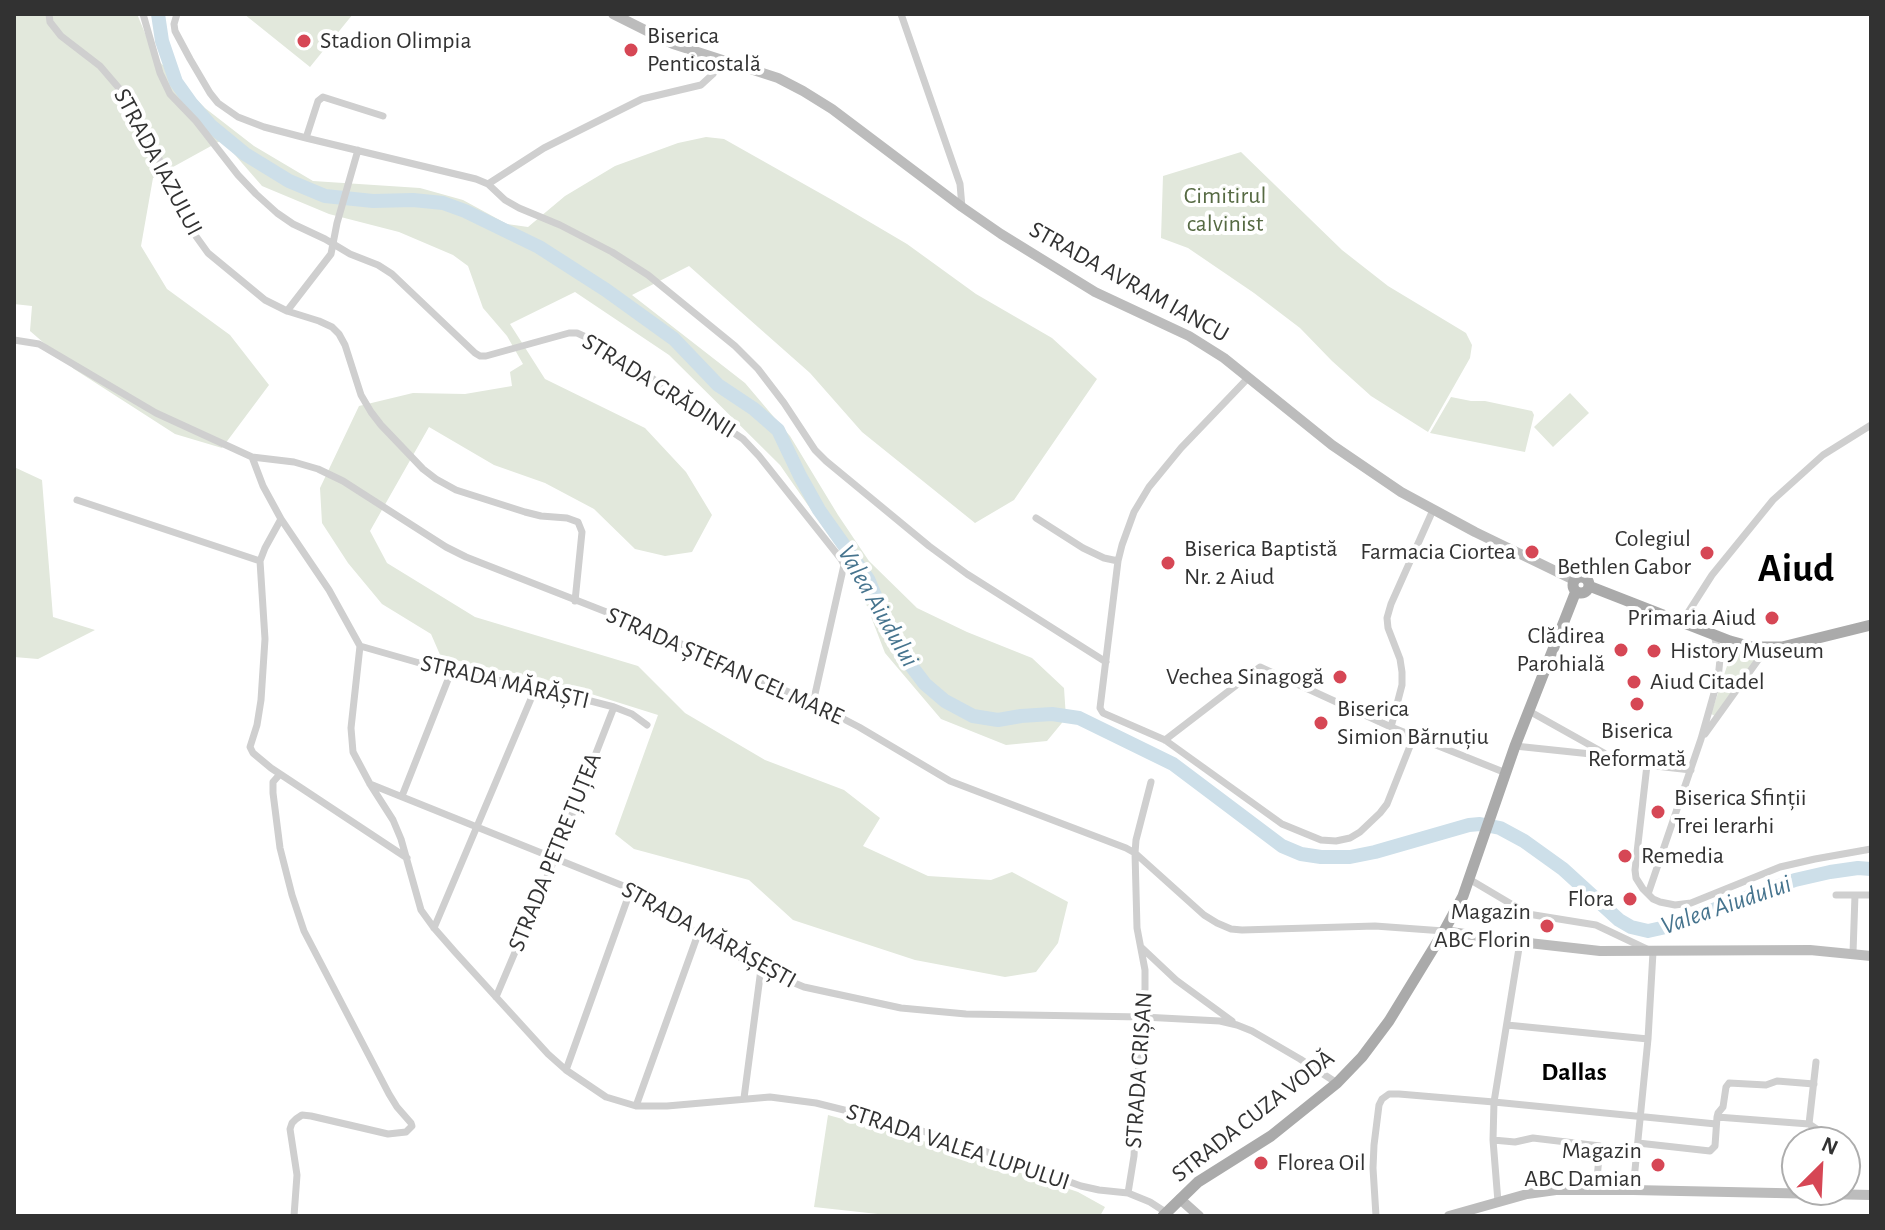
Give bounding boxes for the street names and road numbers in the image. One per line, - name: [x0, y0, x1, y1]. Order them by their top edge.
- street label: STRADA IAZULUI: [107, 84, 209, 240]
- street label: STRADA AVRAM IANCU: [1024, 215, 1234, 349]
- street label: STRADA GRĂDINII: [577, 327, 741, 445]
- street label: STRADA ȘTEFAN CEL MARE: [602, 601, 848, 731]
- street label: STRADA MĂRĂȘTI: [418, 649, 592, 715]
- street label: STRADA PETRE ȚUȚEA: [502, 749, 608, 955]
- street label: STRADA MĂRĂȘEȘTI: [617, 875, 801, 995]
- street label: STRADA CRIȘAN: [1119, 991, 1159, 1149]
- street label: STRADA CUZA VODĂ: [1166, 1044, 1340, 1188]
- street label: STRADA VALEA LUPULUI: [843, 1097, 1073, 1197]

